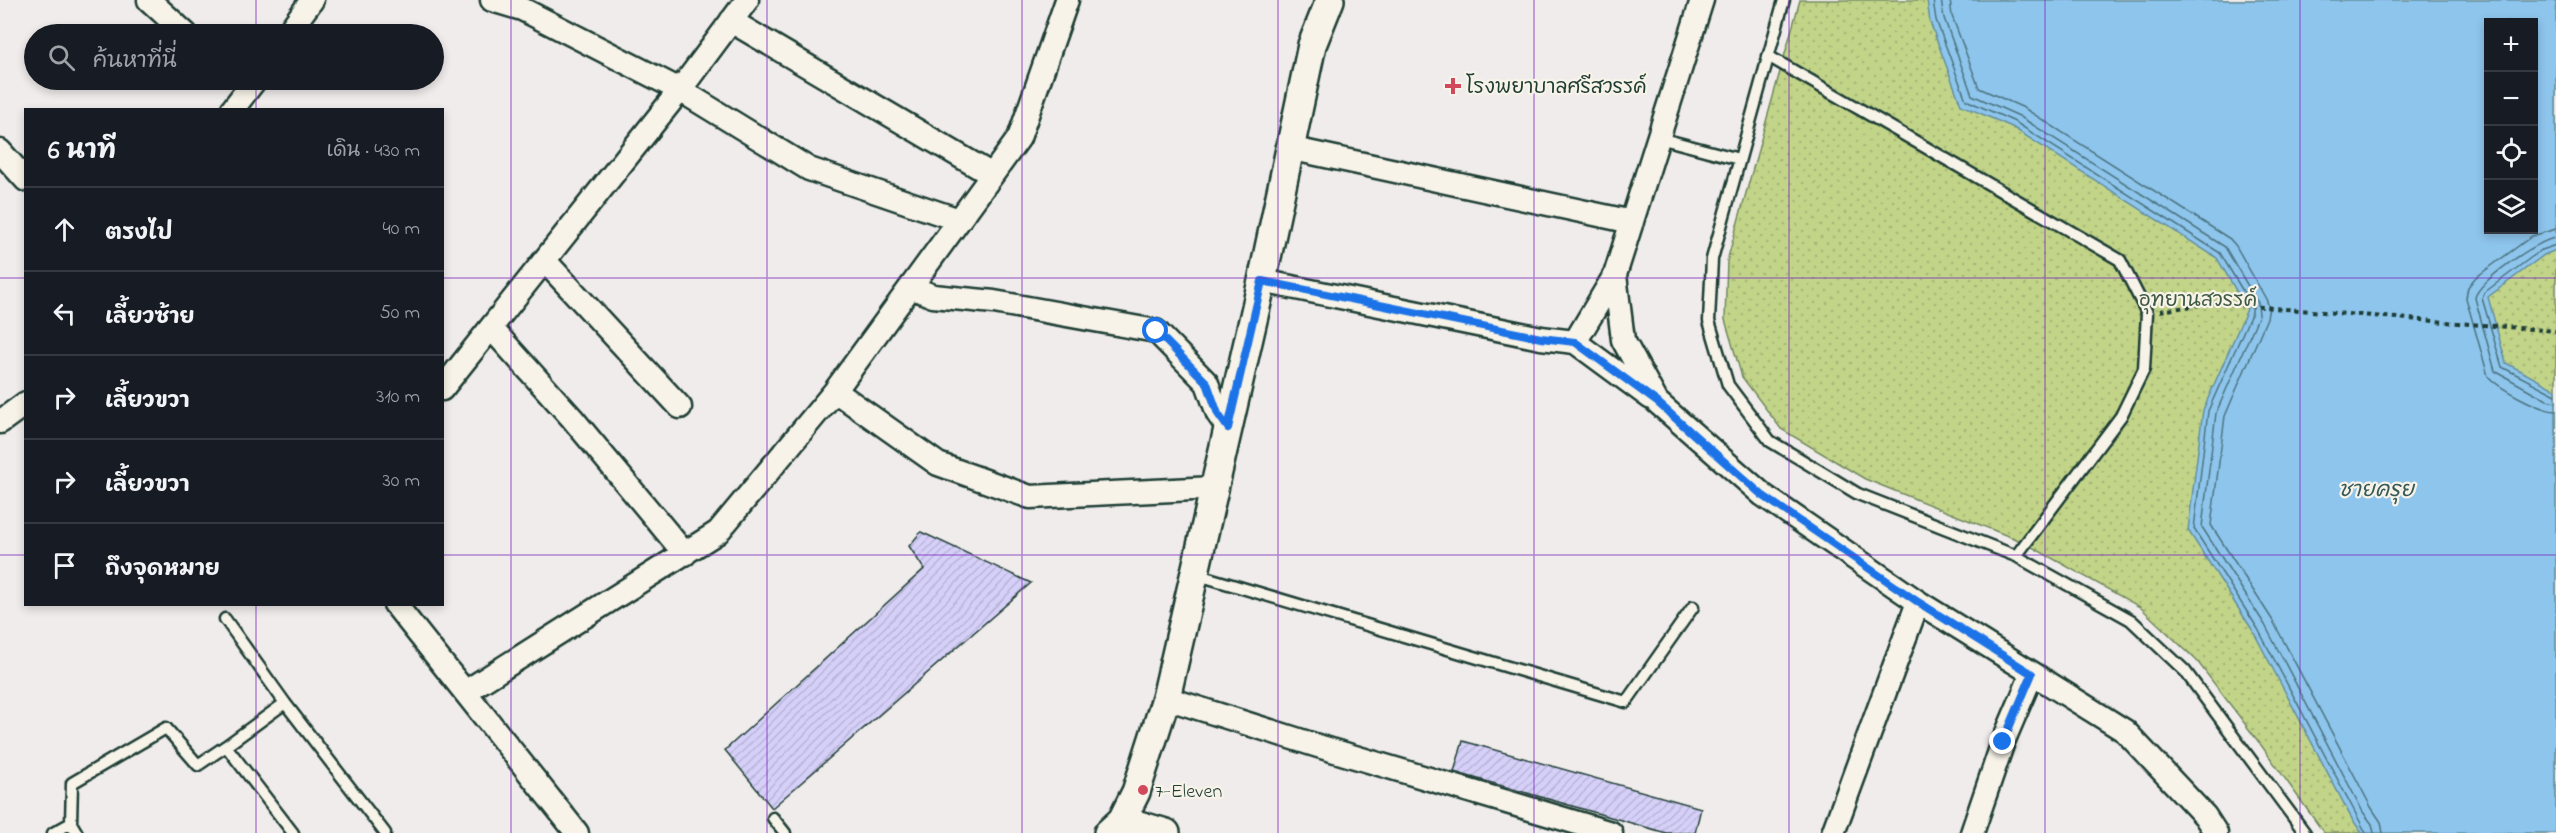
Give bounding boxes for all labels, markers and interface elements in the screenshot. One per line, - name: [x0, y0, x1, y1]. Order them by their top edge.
- map controls: [2484, 18, 2538, 234]
- button: +: [2484, 18, 2538, 72]
- search box: [24, 24, 444, 90]
- icon: search: [45, 41, 78, 74]
- text: ค้นหาที่นี่: [93, 46, 177, 78]
- button: −: [2484, 72, 2538, 126]
- place label: โรงพยาบาลศรีสวรรค์: [1466, 73, 1647, 103]
- marker: โรงพยาบาลศรีสวรรค์: [1444, 77, 1462, 95]
- button: locate: [2484, 126, 2538, 180]
- text: 6 นาที: [48, 133, 116, 171]
- text: เดิน · 430 m: [327, 137, 420, 166]
- button: layers: [2484, 180, 2538, 234]
- icon: ahead: [48, 213, 81, 246]
- text: 40 m: [383, 215, 420, 244]
- text: ตรงไป: [105, 218, 173, 250]
- park label: อุทยานสวรรค์: [2139, 286, 2257, 316]
- icon: left: [48, 297, 81, 330]
- text: 50 m: [379, 299, 420, 328]
- text: เลี้ยวซ้าย: [105, 302, 195, 334]
- route start: [1142, 317, 1168, 343]
- icon: right: [48, 381, 81, 414]
- text: 310 m: [376, 383, 420, 412]
- text: เลี้ยวขวา: [105, 386, 189, 418]
- icon: right: [48, 465, 81, 498]
- text: 30 m: [383, 467, 420, 496]
- text: เลี้ยวขวา: [105, 470, 189, 502]
- water label: ชายครุย: [2338, 476, 2416, 506]
- icon: arrive: [48, 549, 81, 582]
- text: ถึงจุดหมาย: [105, 554, 220, 586]
- route end: [1989, 728, 2015, 754]
- place label: 7-Eleven: [1155, 778, 1222, 807]
- marker: 7-Eleven: [1136, 783, 1150, 797]

